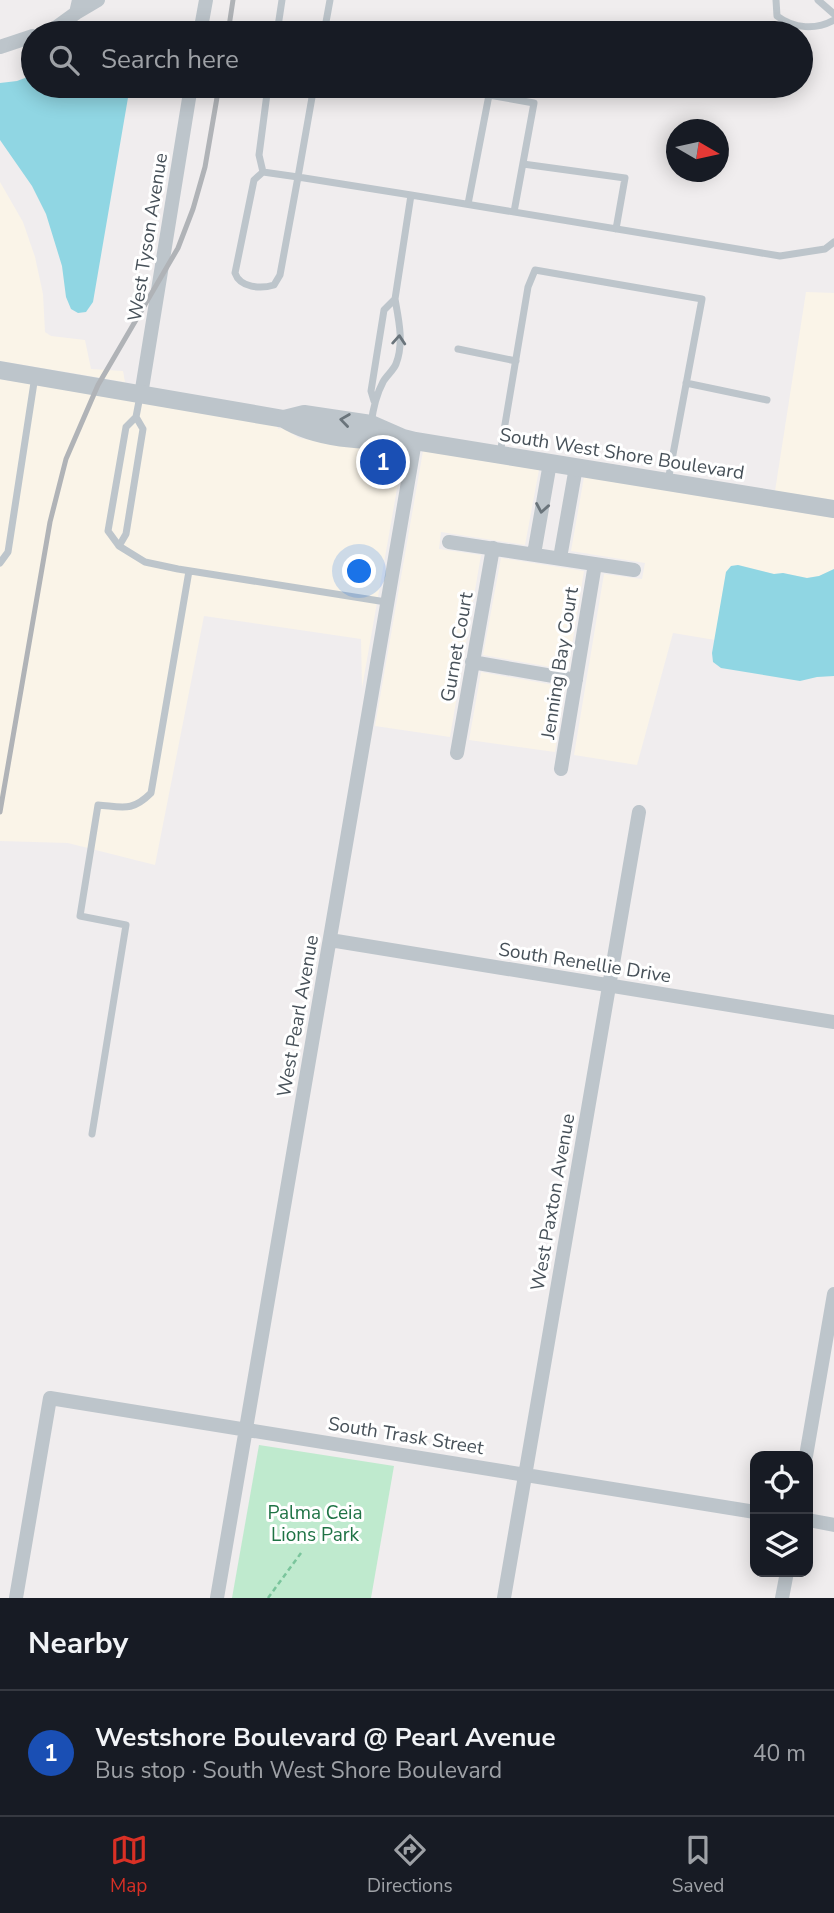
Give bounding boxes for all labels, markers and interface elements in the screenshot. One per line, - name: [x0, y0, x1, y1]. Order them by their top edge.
- search box: [21, 21, 813, 98]
- icon: search: [45, 41, 83, 79]
- text: Search here: [101, 42, 239, 77]
- north arrow: [666, 119, 729, 182]
- street label: West Tyson Avenue: [122, 151, 174, 323]
- one-way arrow: [391, 334, 406, 345]
- one-way arrow: [339, 413, 351, 428]
- street label: South West Shore Boulevard: [498, 422, 746, 486]
- pin: 1: [360, 436, 406, 488]
- one-way arrow: [535, 503, 550, 514]
- your location: [342, 554, 376, 588]
- street label: Jenning Bay Court: [535, 585, 585, 742]
- street label: Gurnet Court: [435, 590, 479, 704]
- street label: West Pearl Avenue: [271, 933, 325, 1099]
- street label: South Renellie Drive: [497, 937, 673, 989]
- street label: West Paxton Avenue: [525, 1111, 581, 1293]
- street label: South Trask Street: [326, 1411, 486, 1461]
- map controls: [750, 1451, 813, 1577]
- button: locate: [750, 1451, 813, 1514]
- park label: Palma Ceia Lions Park: [267, 1500, 363, 1548]
- button: layers: [750, 1514, 813, 1577]
- text: Nearby: [28, 1623, 128, 1664]
- text: Westshore Boulevard @ Pearl Avenue: [95, 1720, 556, 1755]
- text: 1: [44, 1738, 58, 1769]
- text: 40 m: [753, 1738, 806, 1769]
- text: Bus stop · South West Shore Boulevard: [95, 1755, 502, 1786]
- tab: Map: [110, 1831, 148, 1899]
- tab: Directions: [367, 1831, 453, 1899]
- tab: Saved: [672, 1831, 724, 1899]

